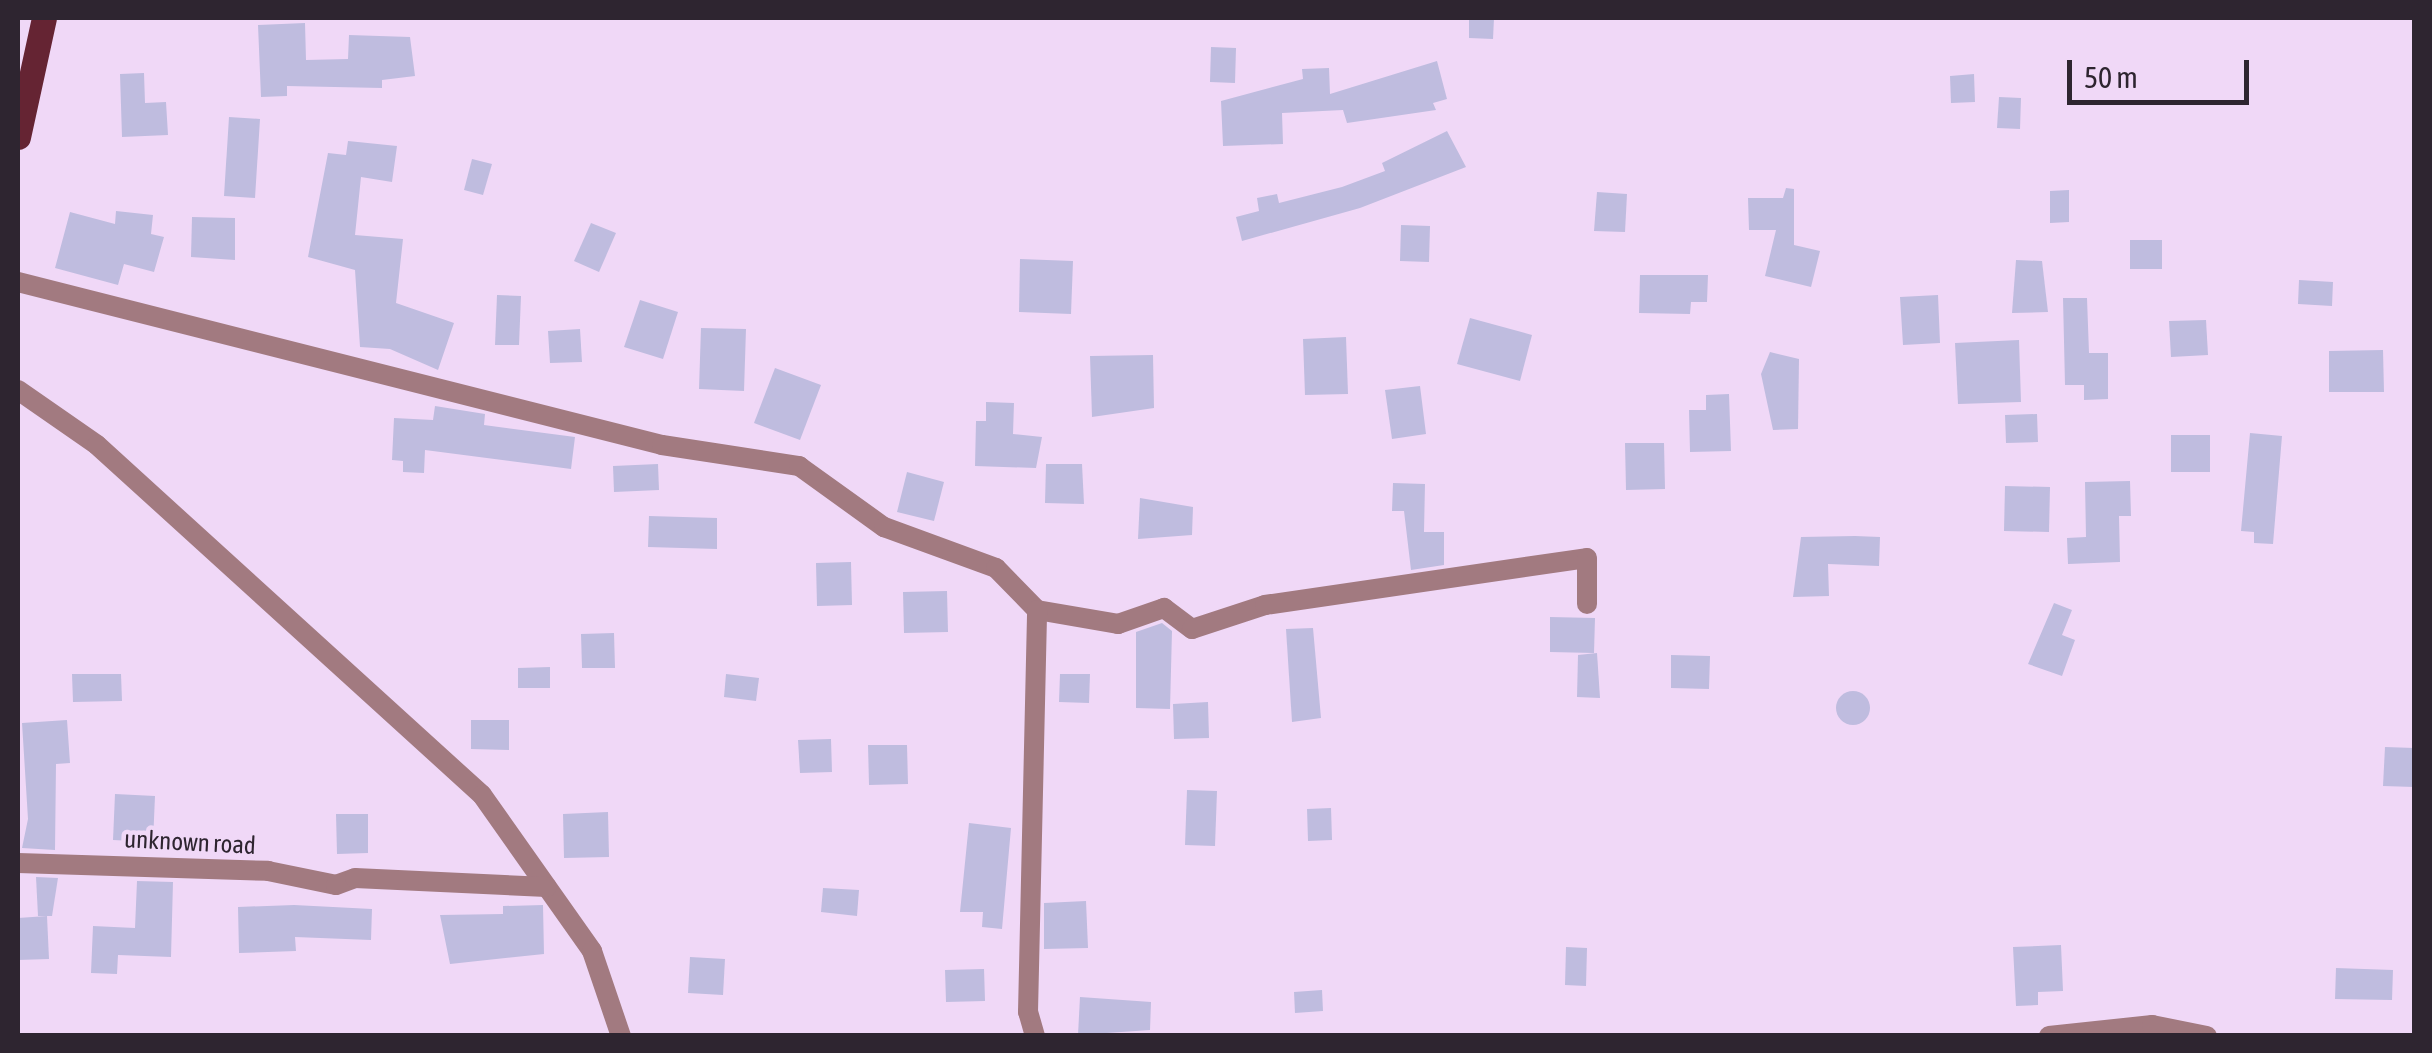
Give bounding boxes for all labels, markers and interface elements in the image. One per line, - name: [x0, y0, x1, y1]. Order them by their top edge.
- scale bar: [2072, 40, 2254, 102]
- text: 50 m: [2084, 60, 2138, 94]
- street label: unknown road: [123, 824, 257, 860]

